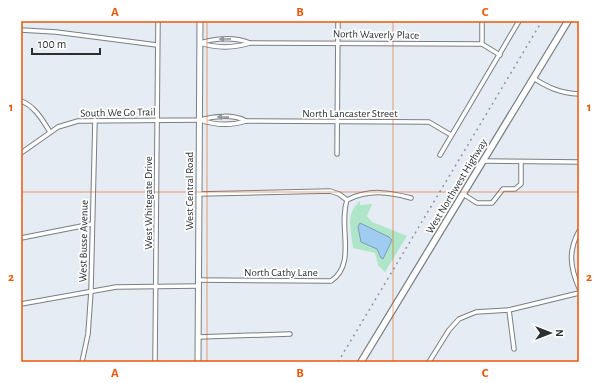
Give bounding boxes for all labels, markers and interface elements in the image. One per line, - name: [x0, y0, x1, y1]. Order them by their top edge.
- text: A: [111, 6, 119, 19]
- text: B: [296, 6, 304, 19]
- text: C: [482, 6, 489, 19]
- street label: North Waverly Place: [333, 28, 419, 41]
- scale bar: [32, 30, 100, 56]
- one-way arrow: [219, 36, 231, 43]
- text: 100 m: [38, 38, 66, 50]
- text: 1: [9, 101, 13, 114]
- text: 1: [587, 101, 591, 114]
- street label: South We Go Trail: [80, 106, 156, 119]
- street label: North Lancaster Street: [302, 108, 398, 119]
- one-way arrow: [216, 114, 229, 120]
- street label: West Northwest Highway: [424, 137, 489, 236]
- street label: West Central Road: [184, 151, 195, 230]
- street label: West Whitegate Drive: [143, 156, 154, 250]
- street label: West Busse Avenue: [77, 200, 90, 282]
- street label: North Cathy Lane: [244, 267, 318, 278]
- text: 2: [8, 271, 14, 284]
- text: 2: [586, 271, 592, 284]
- north arrow: [530, 313, 570, 353]
- text: N: [554, 329, 565, 337]
- text: A: [111, 367, 119, 380]
- text: B: [296, 367, 304, 380]
- text: C: [482, 367, 489, 380]

